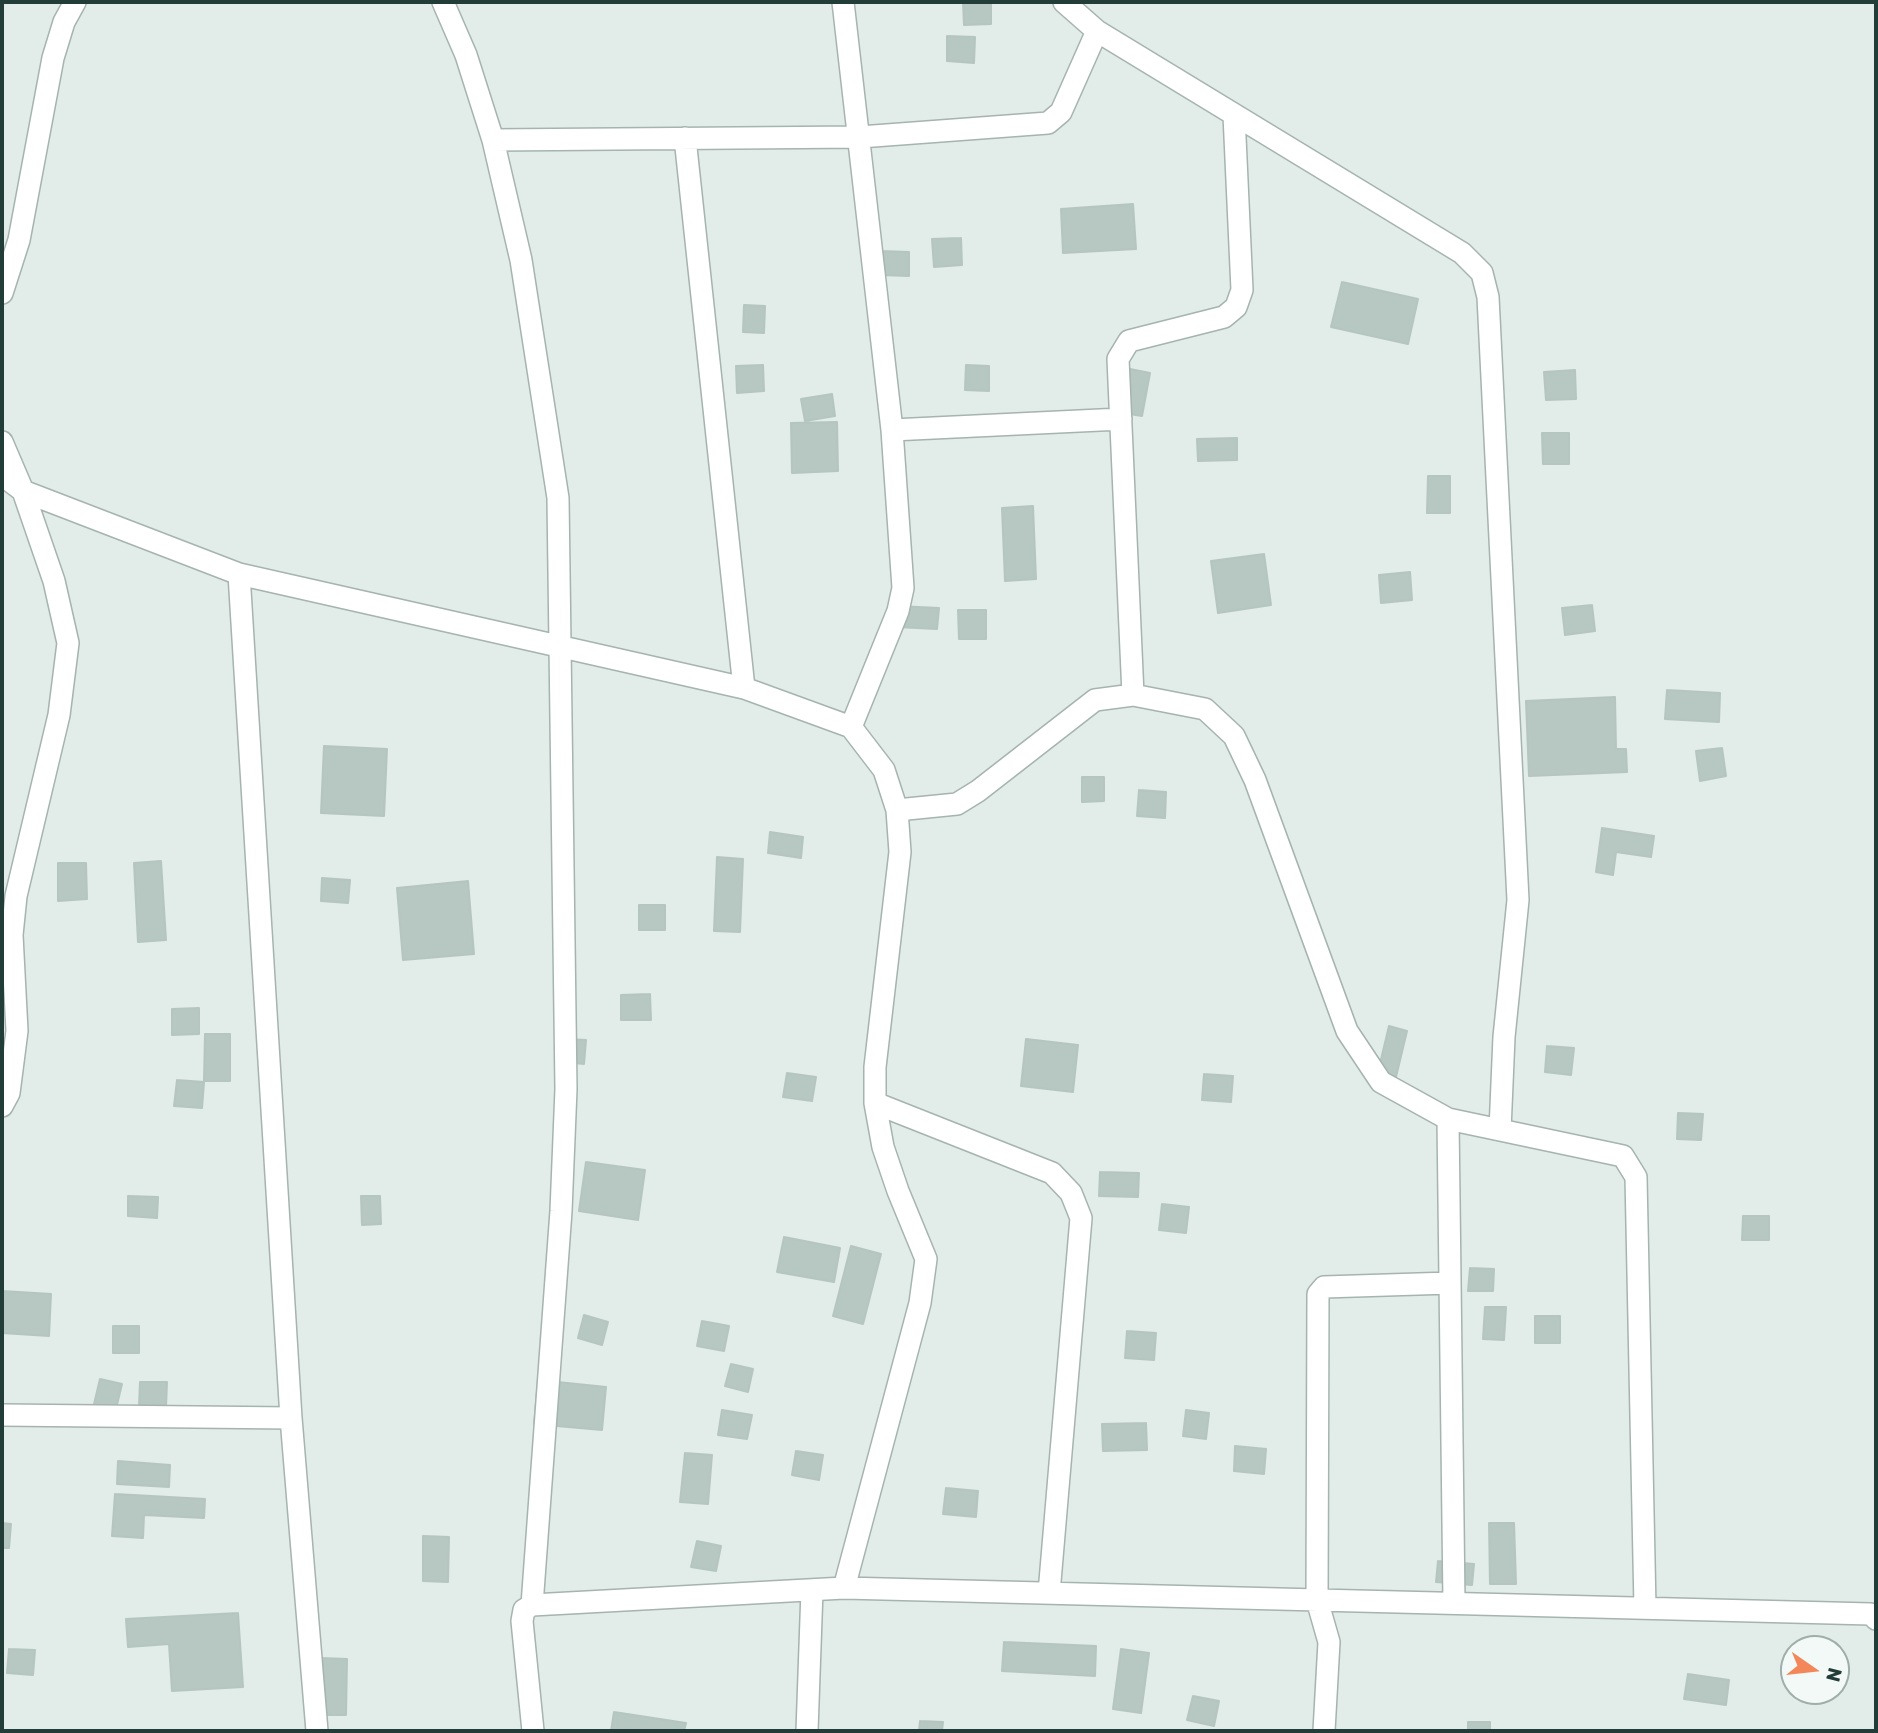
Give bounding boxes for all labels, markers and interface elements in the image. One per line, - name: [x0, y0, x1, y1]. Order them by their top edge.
- north arrow: [1780, 1635, 1850, 1705]
- text: N: [1821, 1665, 1847, 1684]

